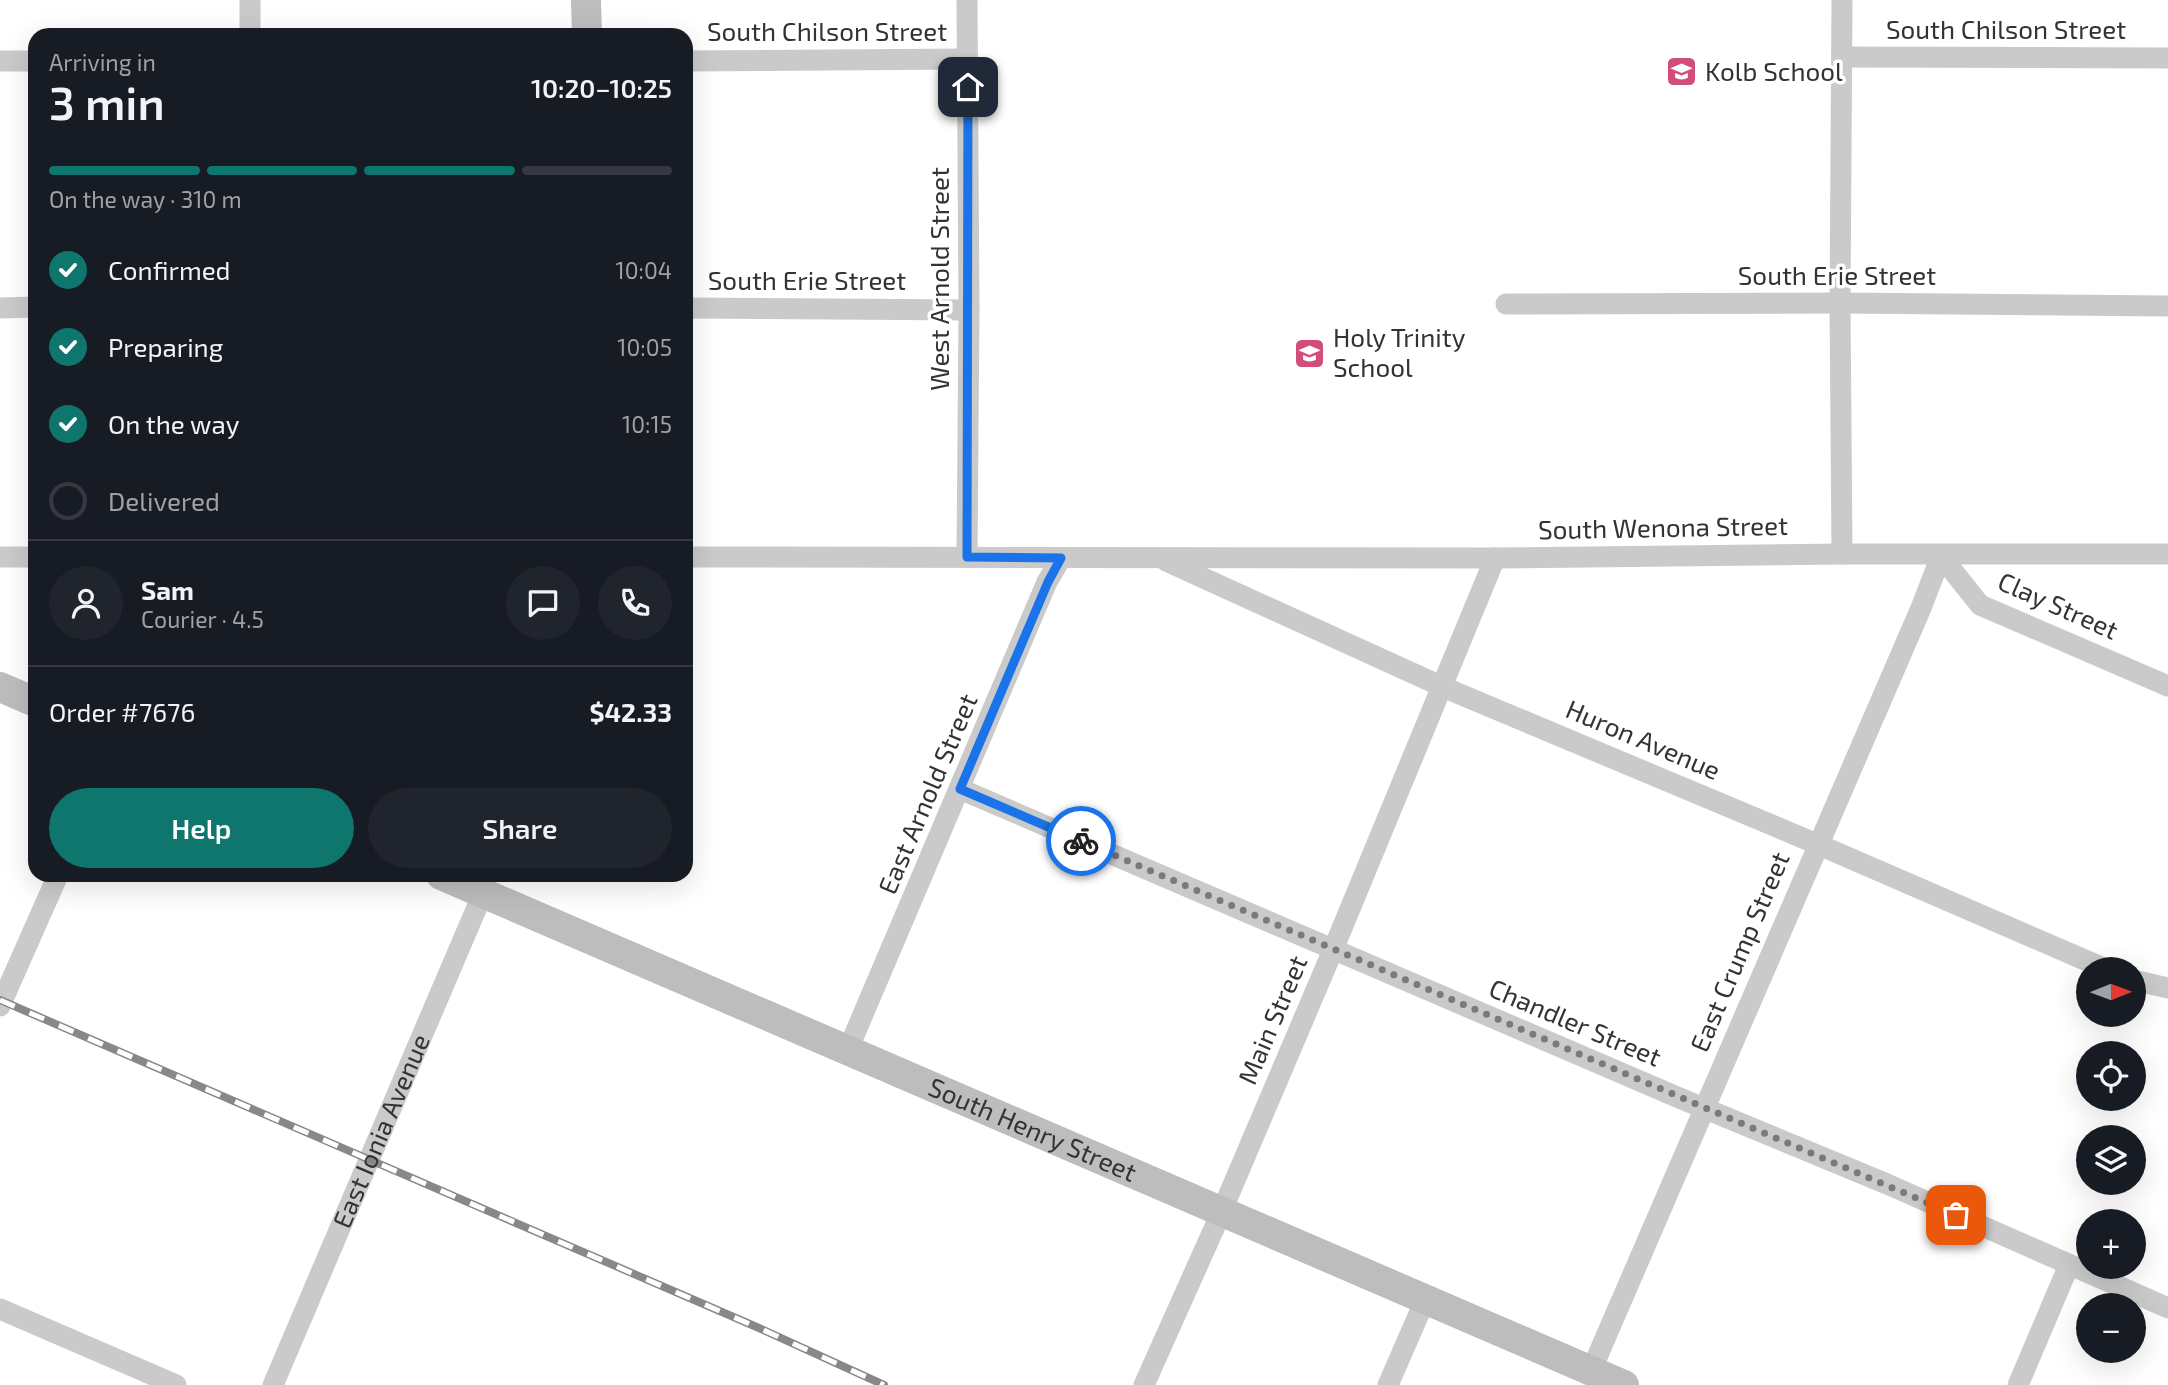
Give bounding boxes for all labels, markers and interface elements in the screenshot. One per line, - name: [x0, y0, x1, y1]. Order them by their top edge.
- street label: South Chilson Street: [1886, 13, 2126, 44]
- street label: South Chilson Street: [707, 15, 947, 46]
- text: Arriving in: [49, 48, 156, 76]
- school or university icon: Kolb School: [1665, 55, 1699, 89]
- place label: Kolb School: [1705, 55, 1843, 86]
- pin: [938, 57, 998, 117]
- icon: home: [949, 68, 987, 106]
- text: 10:20–10:25: [531, 72, 672, 103]
- text: 3 min: [49, 74, 165, 129]
- street label: West Arnold Street: [923, 167, 954, 391]
- text: On the way · 310 m: [49, 185, 242, 213]
- icon: check: [49, 251, 87, 289]
- text: Confirmed: [108, 254, 231, 285]
- text: 10:04: [616, 256, 672, 284]
- street label: South Erie Street: [1738, 259, 1936, 290]
- street label: South Erie Street: [708, 264, 906, 295]
- place label: Holy Trinity School: [1333, 321, 1466, 382]
- icon: check: [49, 328, 87, 366]
- text: Preparing: [108, 331, 223, 362]
- text: 10:05: [617, 333, 672, 361]
- school or university icon: Holy Trinity School: [1293, 336, 1327, 370]
- icon: check: [49, 405, 87, 443]
- text: On the way: [108, 408, 239, 439]
- text: 10:15: [622, 410, 672, 438]
- text: Delivered: [108, 485, 220, 516]
- street label: South Wenona Street: [1538, 509, 1788, 544]
- street label: Clay Street: [1994, 564, 2123, 645]
- button: person: [49, 566, 123, 640]
- button: chat: [506, 566, 580, 640]
- button: phone: [598, 566, 672, 640]
- text: Sam: [141, 574, 194, 605]
- text: Courier · 4.5: [141, 605, 264, 633]
- street label: East Arnold Street: [870, 689, 983, 898]
- street label: Huron Avenue: [1562, 692, 1725, 785]
- text: Order #7676: [49, 696, 195, 727]
- text: $42.33: [589, 696, 672, 727]
- button: Help: [49, 788, 354, 868]
- button: Share: [368, 788, 672, 868]
- courier: [1046, 806, 1116, 876]
- icon: bike: [1062, 822, 1100, 860]
- street label: East Crump Street: [1683, 847, 1795, 1056]
- street label: Main Street: [1231, 950, 1313, 1088]
- north arrow: [2076, 957, 2146, 1027]
- map controls: [2076, 957, 2146, 1363]
- street label: Chandler Street: [1485, 971, 1666, 1072]
- street label: East Ionia Avenue: [325, 1029, 435, 1232]
- button: locate: [2076, 1041, 2146, 1111]
- street label: South Henry Street: [924, 1070, 1142, 1187]
- button: layers: [2076, 1125, 2146, 1195]
- pin: [1926, 1185, 1986, 1245]
- icon: bag: [1937, 1196, 1975, 1234]
- button: +: [2076, 1209, 2146, 1279]
- button: −: [2076, 1293, 2146, 1363]

